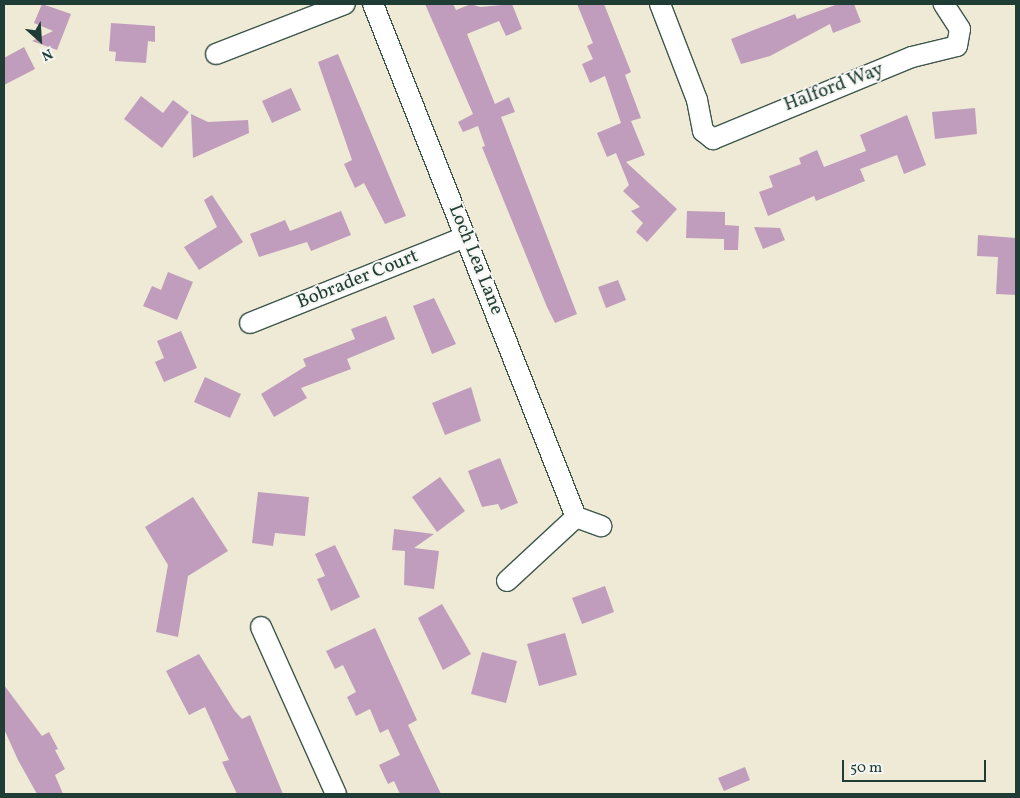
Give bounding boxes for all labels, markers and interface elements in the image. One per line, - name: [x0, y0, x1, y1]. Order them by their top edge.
- north arrow: [15, 15, 65, 65]
- text: N: [38, 43, 56, 65]
- street label: Halford Way: [781, 58, 887, 118]
- street label: Loch Lea Lane: [442, 201, 508, 319]
- street label: Bobrader Court: [294, 245, 422, 315]
- scale bar: [845, 750, 989, 782]
- text: 50 m: [850, 758, 882, 779]

